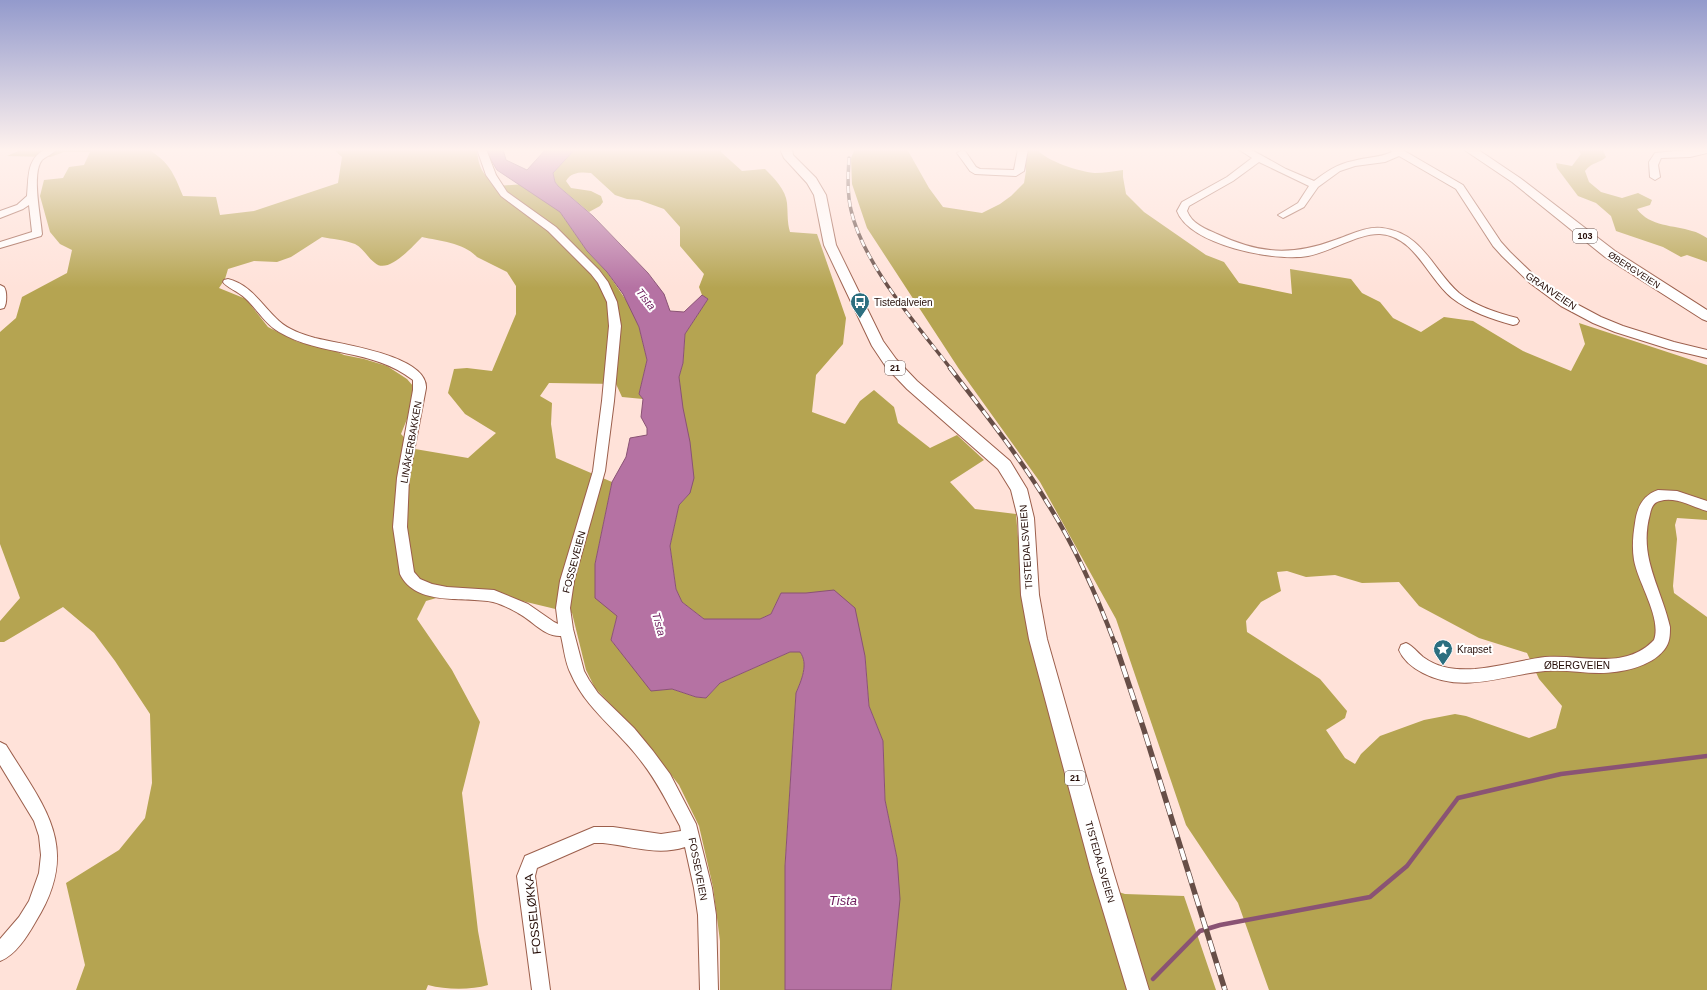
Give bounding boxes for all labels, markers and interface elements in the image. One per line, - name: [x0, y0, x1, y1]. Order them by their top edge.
- road number: 103: [1573, 229, 1597, 243]
- street label: ØBERGVEIEN: [1606, 250, 1662, 290]
- street label: GRANVEIEN: [1524, 270, 1578, 312]
- water label: Tista: [634, 286, 658, 312]
- bus stop icon: Tistedalveien: [849, 291, 871, 319]
- place label: Tistedalveien: [874, 297, 933, 308]
- road number: 21: [885, 361, 905, 375]
- street label: LINÅKERBAKKEN: [397, 400, 424, 484]
- street label: TISTEDALSVEIEN: [1018, 504, 1034, 590]
- street label: FOSSEVEIEN: [560, 530, 588, 594]
- water label: Tista: [650, 611, 668, 637]
- place icon: Krapset: [1432, 638, 1454, 666]
- place label: Krapset: [1457, 644, 1492, 655]
- street label: ØBERGVEIEN: [1544, 660, 1610, 671]
- road number: 21: [1065, 771, 1085, 785]
- street label: TISTEDALSVEIEN: [1083, 820, 1117, 904]
- street label: FOSSEVEIEN: [687, 837, 709, 901]
- street label: FOSSELØKKA: [522, 873, 544, 955]
- water label: Tista: [829, 893, 857, 908]

